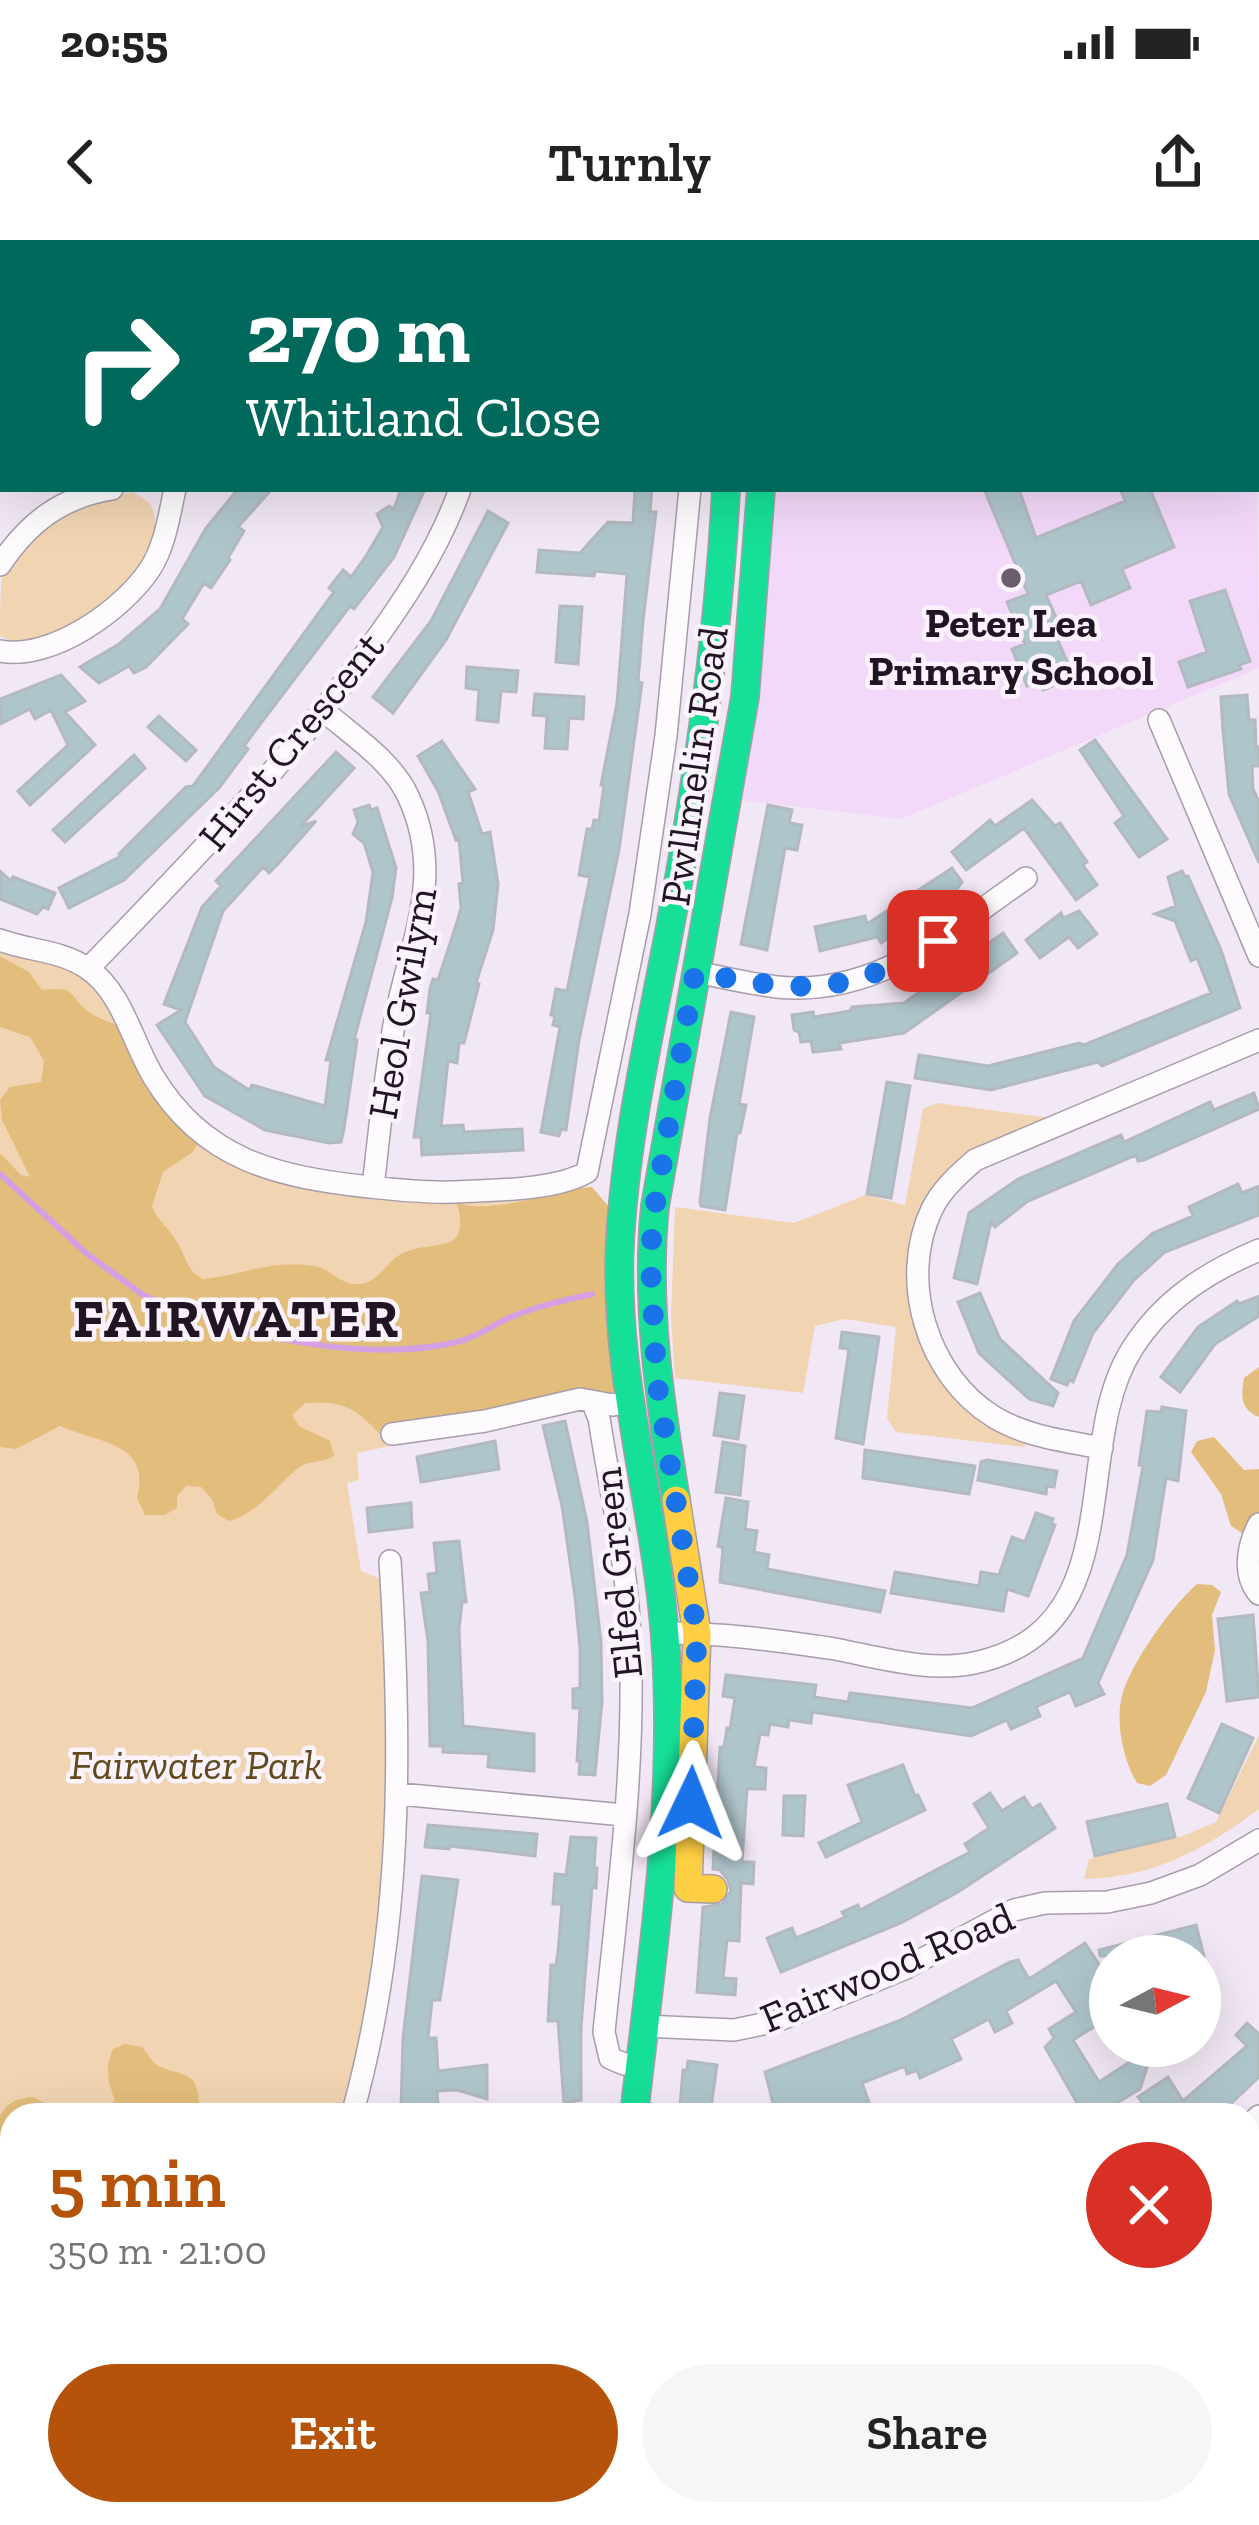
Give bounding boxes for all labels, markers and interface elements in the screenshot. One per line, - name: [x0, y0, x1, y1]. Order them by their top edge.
- text: 20:55: [60, 15, 168, 69]
- icon: back: [48, 129, 114, 195]
- icon: share: [1145, 129, 1211, 195]
- text: Turnly: [548, 130, 711, 195]
- text: 270 m: [246, 283, 470, 384]
- icon: right: [48, 288, 204, 444]
- text: Whitland Close: [246, 385, 601, 450]
- marker: Peter Lea Primary School: [998, 565, 1024, 591]
- place label: Peter Lea Primary School: [868, 597, 1154, 696]
- street label: Hirst Crescent: [187, 621, 395, 861]
- street label: Pwllmelin Road: [649, 623, 739, 909]
- street label: Heol Gwilym: [357, 883, 447, 1123]
- pin: [887, 890, 989, 992]
- icon: arrive: [905, 908, 971, 974]
- district label: FAIRWATER: [73, 1286, 401, 1351]
- street label: Elfed Green: [581, 1465, 653, 1681]
- park label: Fairwater Park: [70, 1739, 322, 1790]
- position arrow: [628, 1740, 754, 1866]
- street label: Fairwood Road: [753, 1891, 1021, 2043]
- north arrow: [1089, 1935, 1221, 2067]
- map controls: [1089, 1935, 1221, 2067]
- text: 5 min: [48, 2139, 226, 2225]
- button: close: [1086, 2142, 1212, 2268]
- text: 350 m · 21:00: [48, 2227, 267, 2274]
- button: Exit: [48, 2364, 618, 2502]
- button: Share: [642, 2364, 1212, 2502]

